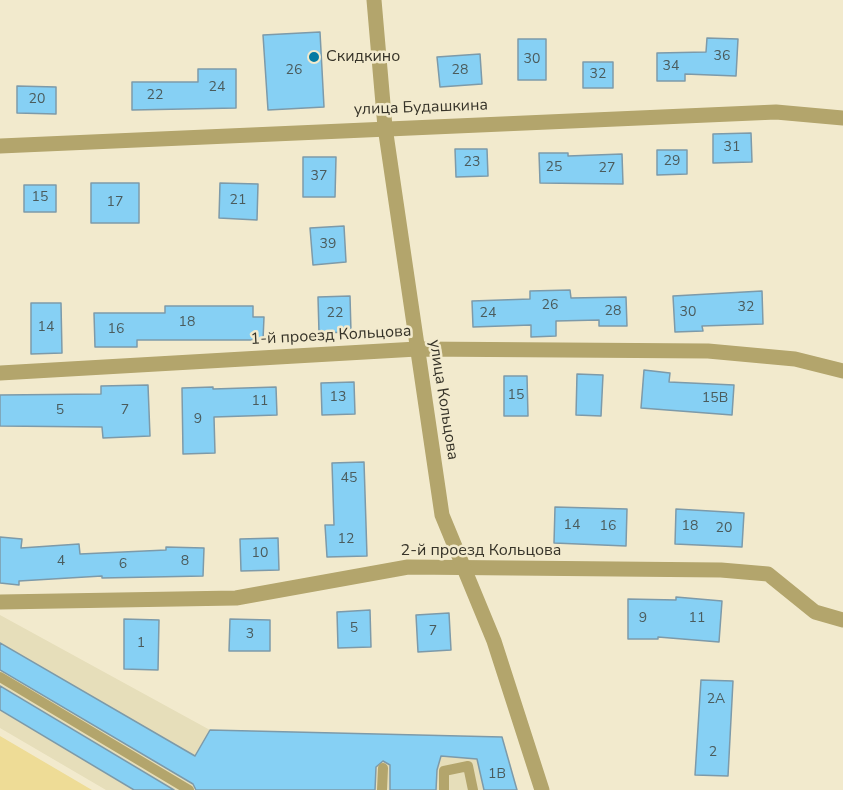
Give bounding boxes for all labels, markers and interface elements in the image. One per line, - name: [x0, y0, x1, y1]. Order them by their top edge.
- place label: Скидкино: [326, 47, 400, 67]
- house number: 36: [714, 49, 730, 65]
- marker: Скидкино: [307, 50, 321, 64]
- house number: 30: [524, 52, 540, 68]
- house number: 34: [663, 59, 679, 75]
- house number: 26: [286, 63, 302, 79]
- house number: 28: [452, 63, 468, 79]
- house number: 32: [590, 67, 606, 83]
- house number: 24: [209, 80, 225, 96]
- house number: 22: [147, 88, 163, 104]
- house number: 20: [29, 92, 45, 108]
- street label: улица Будашкина: [354, 96, 488, 120]
- house number: 31: [724, 140, 740, 156]
- house number: 29: [664, 154, 680, 170]
- house number: 23: [464, 155, 480, 171]
- house number: 25: [546, 160, 562, 176]
- house number: 27: [599, 161, 615, 177]
- house number: 37: [311, 169, 327, 185]
- house number: 15: [32, 190, 48, 206]
- house number: 21: [230, 193, 246, 209]
- house number: 17: [107, 195, 123, 211]
- house number: 39: [320, 237, 336, 253]
- house number: 26: [542, 298, 558, 314]
- house number: 32: [738, 300, 754, 316]
- house number: 28: [605, 304, 621, 320]
- house number: 30: [680, 305, 696, 321]
- house number: 22: [327, 306, 343, 322]
- house number: 24: [480, 306, 496, 322]
- house number: 18: [179, 315, 195, 331]
- house number: 14: [38, 320, 54, 336]
- house number: 16: [108, 322, 124, 338]
- street label: 1-й проезд Кольцова: [250, 322, 412, 350]
- street label: улица Кольцова: [424, 338, 462, 462]
- house number: 15: [508, 388, 524, 404]
- house number: 13: [330, 390, 346, 406]
- house number: 15В: [702, 391, 728, 407]
- house number: 11: [252, 394, 268, 410]
- house number: 5: [56, 403, 64, 419]
- house number: 7: [121, 403, 129, 419]
- house number: 9: [194, 412, 202, 428]
- house number: 45: [341, 471, 357, 487]
- house number: 14: [564, 518, 580, 534]
- house number: 16: [600, 519, 616, 535]
- house number: 18: [682, 519, 698, 535]
- house number: 20: [716, 521, 732, 537]
- house number: 12: [338, 532, 354, 548]
- street label: 2-й проезд Кольцова: [401, 541, 561, 561]
- house number: 10: [252, 546, 268, 562]
- house number: 4: [57, 554, 65, 570]
- house number: 8: [181, 554, 189, 570]
- house number: 6: [119, 557, 127, 573]
- house number: 9: [639, 611, 647, 627]
- house number: 11: [689, 611, 705, 627]
- house number: 5: [350, 621, 358, 637]
- house number: 7: [429, 624, 437, 640]
- house number: 3: [246, 627, 254, 643]
- house number: 1: [137, 636, 145, 652]
- house number: 2А: [707, 692, 725, 708]
- house number: 2: [709, 745, 717, 761]
- house number: 1В: [488, 767, 506, 783]

